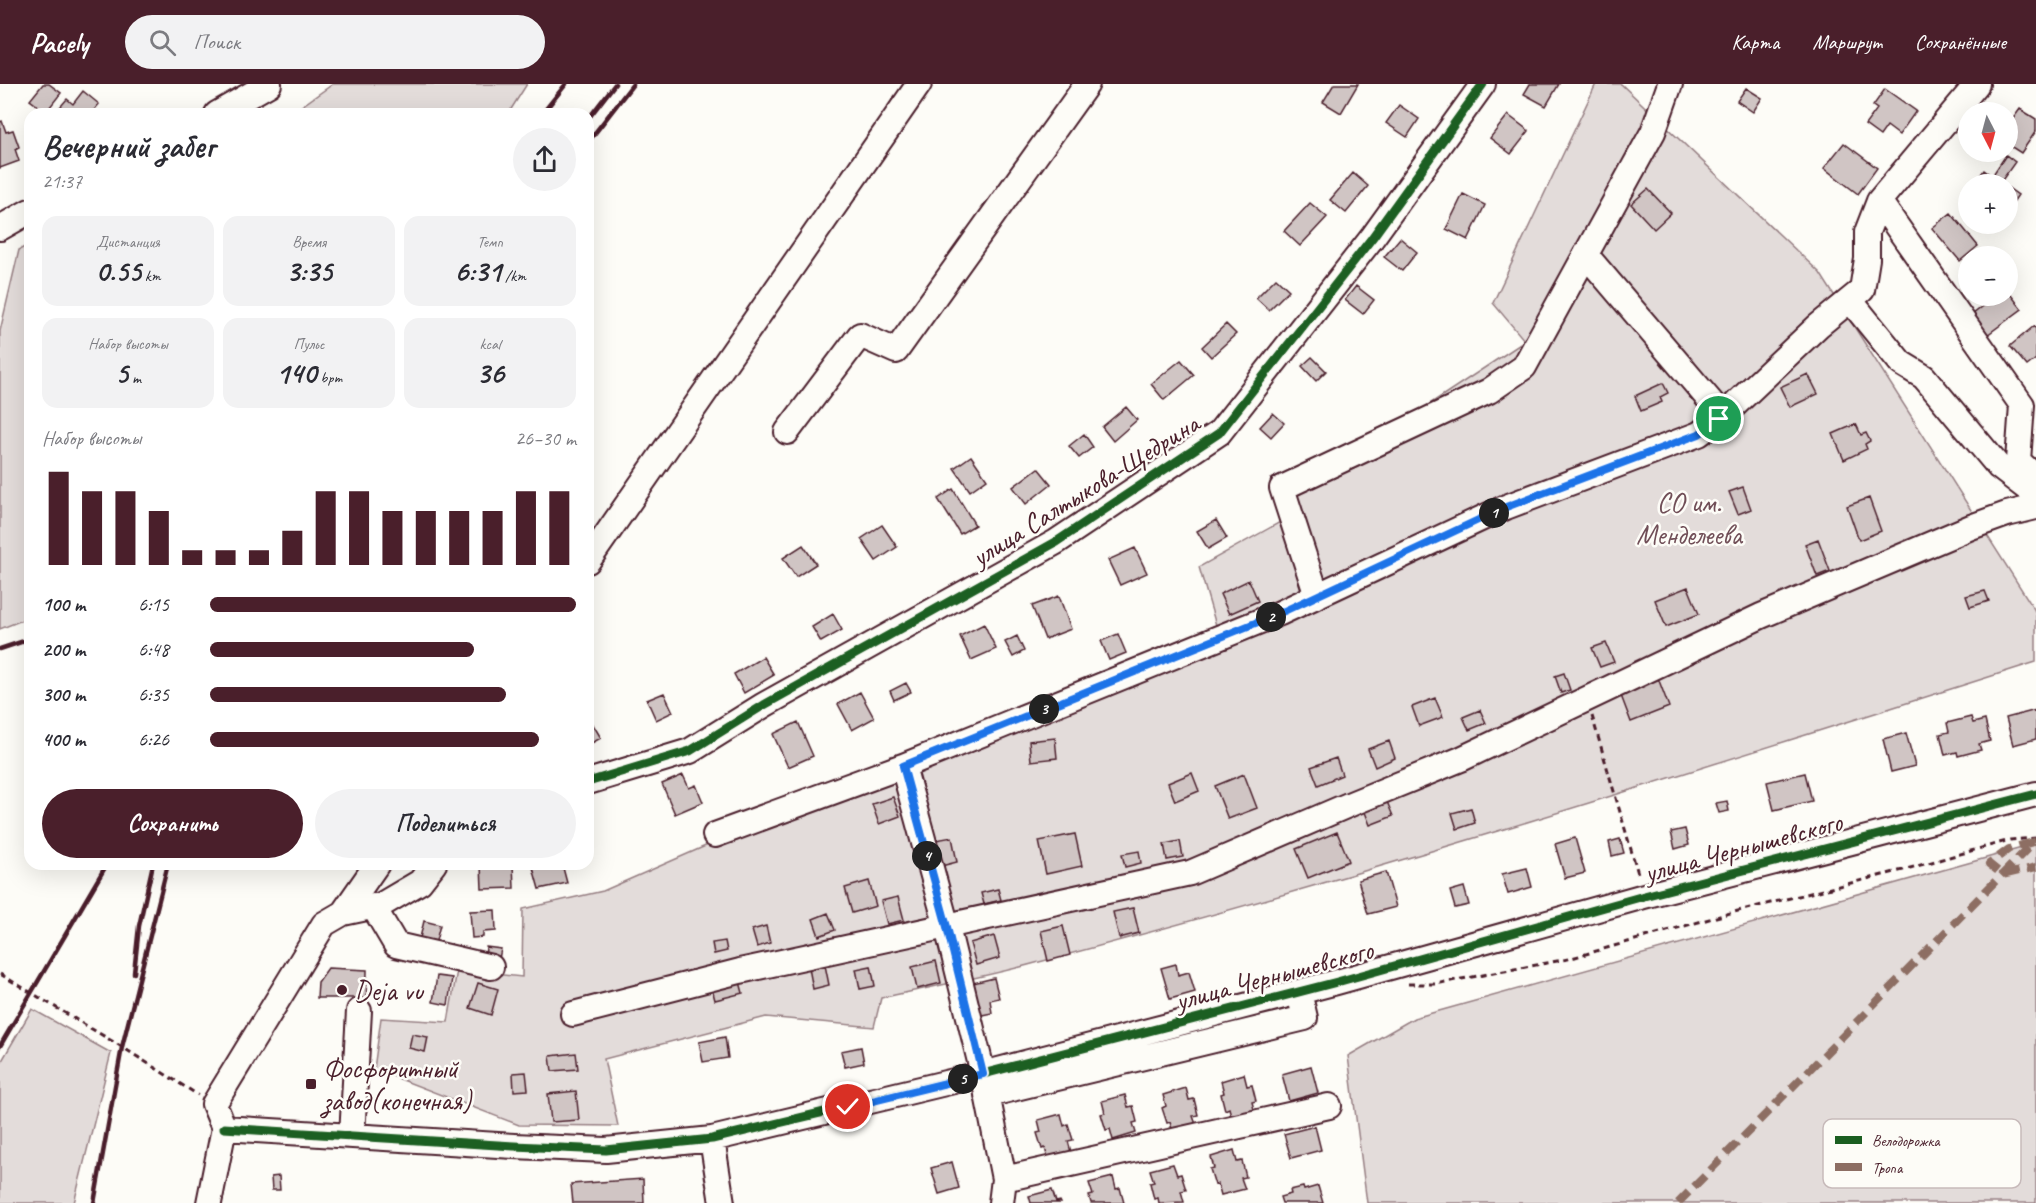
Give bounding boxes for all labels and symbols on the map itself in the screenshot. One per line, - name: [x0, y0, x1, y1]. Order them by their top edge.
- north arrow: [1958, 102, 2018, 162]
- pin: [1693, 393, 1744, 444]
- street label: улица Салтыкова-Щедрина: [963, 404, 1207, 575]
- park label: СО им. Менделеева: [1636, 485, 1744, 552]
- pin: 1: [1479, 498, 1509, 528]
- pin: 2: [1256, 602, 1286, 632]
- pin: 3: [1029, 694, 1059, 724]
- street label: улица Чернышевского: [1638, 803, 1848, 891]
- pin: 4: [912, 841, 942, 871]
- street label: улица Чернышевского: [1169, 931, 1379, 1019]
- place label: Deja vu: [354, 973, 425, 1008]
- marker: Deja vu: [335, 983, 349, 997]
- place label: Фосфоритный завод(конечная): [319, 1051, 473, 1119]
- pin: 5: [948, 1064, 978, 1094]
- marker: Фосфоритный завод(конечная): [304, 1077, 318, 1091]
- pin: [822, 1081, 873, 1132]
- legend: [1823, 1119, 2021, 1188]
- text: Велодорожка: [1872, 1131, 1941, 1151]
- text: Тропа: [1872, 1158, 1904, 1178]

